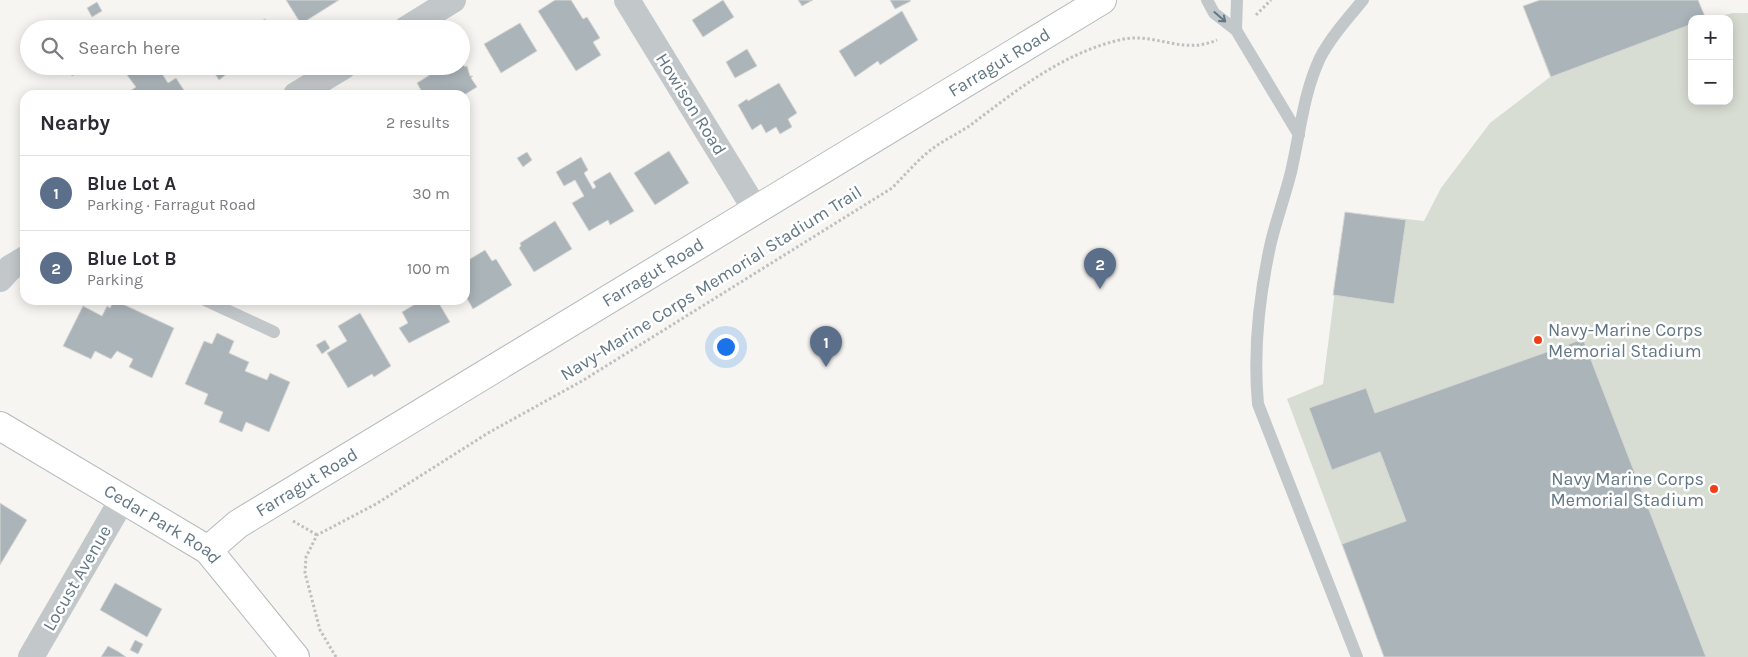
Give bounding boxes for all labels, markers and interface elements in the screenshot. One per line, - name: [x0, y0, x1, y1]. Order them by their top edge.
- one-way arrow: [1213, 11, 1226, 22]
- map controls: [1688, 15, 1733, 105]
- button: +: [1688, 15, 1733, 60]
- search box: [20, 20, 470, 75]
- street label: Farragut Road: [944, 23, 1054, 102]
- icon: search: [38, 34, 66, 62]
- text: Search here: [78, 37, 180, 59]
- street label: Howison Road: [651, 49, 731, 159]
- button: −: [1688, 60, 1733, 105]
- text: Nearby: [40, 111, 110, 135]
- text: 2 results: [386, 113, 450, 132]
- text: Blue Lot A: [87, 173, 176, 195]
- street label: Navy-Marine Corps Memorial Stadium Trail: [556, 181, 866, 385]
- text: 1: [53, 184, 59, 203]
- text: 30 m: [412, 184, 450, 203]
- text: Parking · Farragut Road: [87, 195, 256, 214]
- street label: Farragut Road: [598, 233, 708, 312]
- text: Blue Lot B: [87, 248, 177, 270]
- pin: 2: [1084, 248, 1116, 289]
- text: 2: [51, 259, 61, 278]
- text: 100 m: [407, 259, 450, 278]
- text: Parking: [87, 270, 143, 289]
- place label: Navy-Marine Corps Memorial Stadium: [1548, 319, 1703, 362]
- pin: 1: [810, 326, 842, 367]
- your location: [713, 334, 739, 360]
- marker: Navy-Marine Corps Memorial Stadium: [1532, 334, 1544, 346]
- street label: Farragut Road: [252, 443, 362, 522]
- place label: Navy Marine Corps Memorial Stadium: [1550, 468, 1704, 511]
- street label: Cedar Park Road: [100, 480, 226, 568]
- marker: Navy Marine Corps Memorial Stadium: [1708, 483, 1720, 495]
- street label: Locust Avenue: [38, 521, 116, 635]

